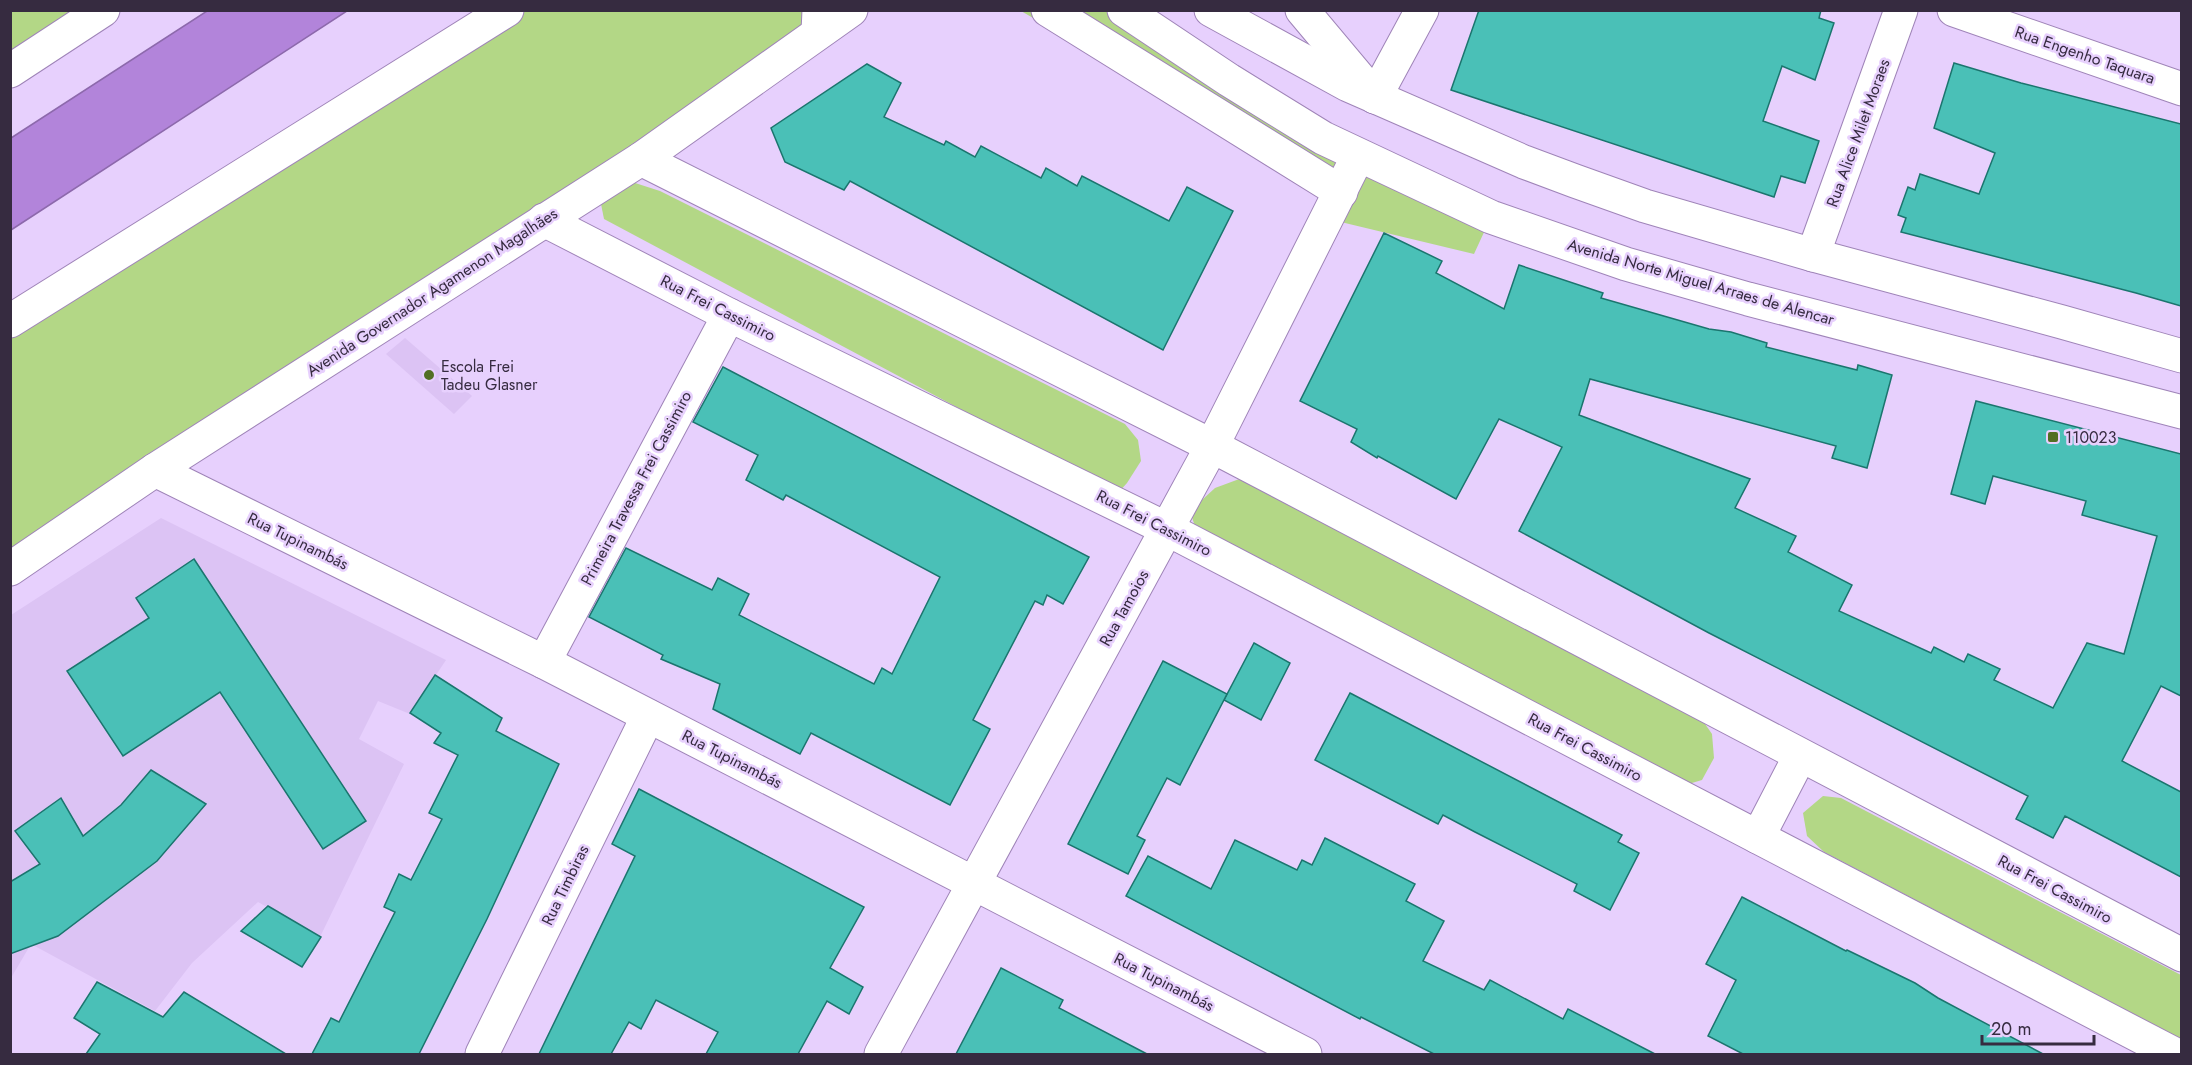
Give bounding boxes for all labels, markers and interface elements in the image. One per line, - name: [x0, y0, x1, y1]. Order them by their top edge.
- street label: Rua Engenho Taquara: [2012, 20, 2158, 90]
- street label: Rua Alice Milet Moraes: [1820, 56, 1896, 210]
- street label: Avenida Governador Agamenon Magalhães: [302, 202, 562, 382]
- street label: Avenida Norte Miguel Arraes de Alencar: [1565, 233, 1838, 331]
- street label: Rua Frei Cassimiro: [656, 269, 780, 347]
- place label: Escola Frei Tadeu Glasner: [441, 355, 538, 396]
- marker: Escola Frei Tadeu Glasner: [422, 368, 436, 382]
- street label: Primeira Travessa Frei Cassimiro: [575, 387, 697, 589]
- place label: 110023: [2065, 426, 2117, 449]
- marker: 110023: [2046, 430, 2060, 444]
- street label: Rua Frei Cassimiro: [1092, 484, 1216, 562]
- street label: Rua Tupinambás: [244, 507, 352, 575]
- street label: Rua Tamoios: [1094, 566, 1154, 650]
- street label: Rua Frei Cassimiro: [1524, 707, 1646, 787]
- street label: Rua Tupinambás: [678, 724, 786, 794]
- street label: Rua Timbiras: [536, 841, 594, 929]
- street label: Rua Frei Cassimiro: [1994, 849, 2116, 929]
- street label: Rua Tupinambás: [1110, 947, 1218, 1017]
- scale bar: [1982, 1008, 2094, 1046]
- text: 20 m: [1991, 1016, 2031, 1042]

